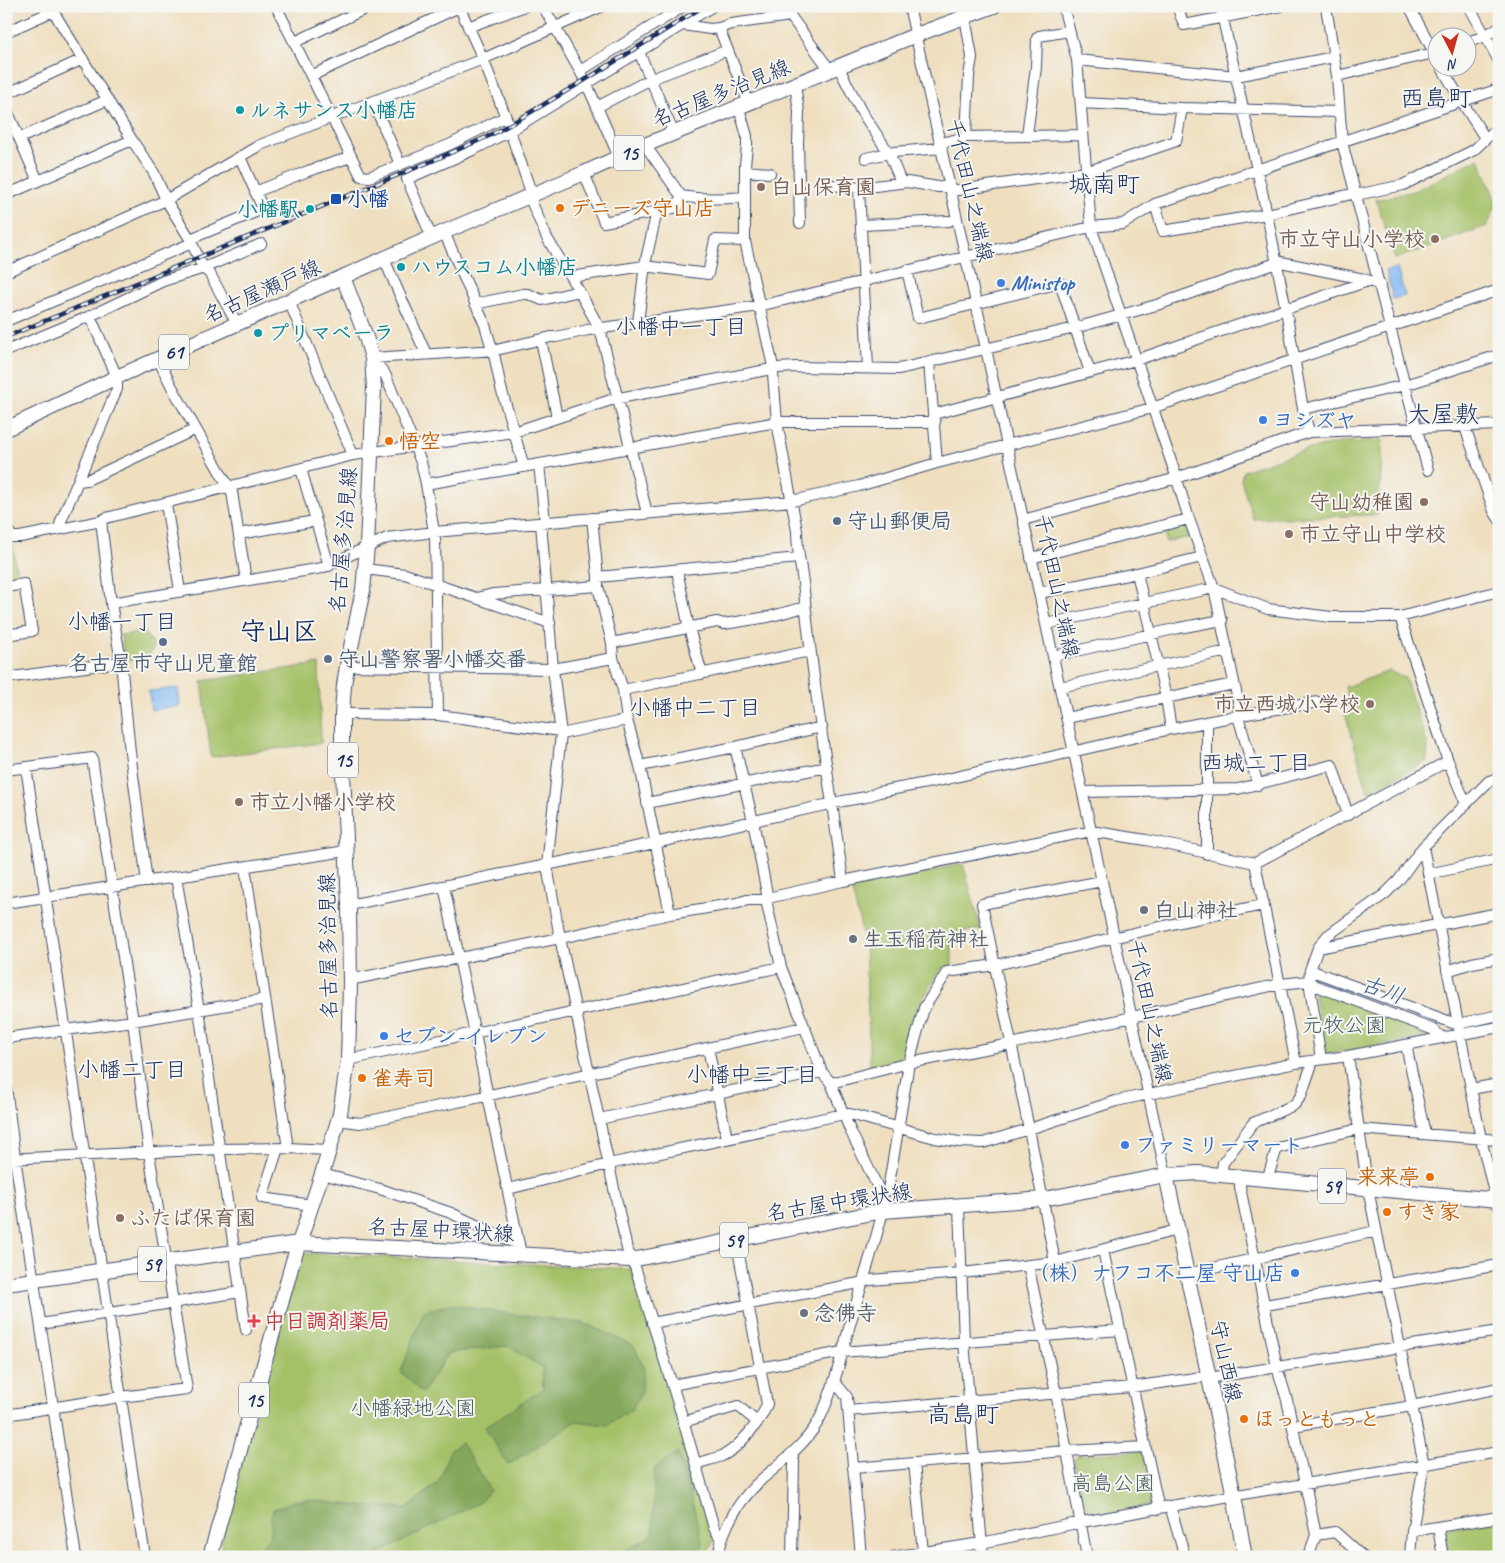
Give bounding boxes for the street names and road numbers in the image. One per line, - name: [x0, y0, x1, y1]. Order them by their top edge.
- street label: 名古屋多治見線: [648, 53, 794, 133]
- street label: 千代田山之端線: [941, 115, 999, 265]
- road number: 15: [614, 136, 644, 170]
- street label: 名古屋瀬戸線: [199, 253, 325, 329]
- road number: 61: [159, 334, 189, 370]
- street label: 名古屋多治見線: [324, 466, 362, 614]
- street label: 千代田山之端線: [1029, 511, 1085, 661]
- road number: 15: [328, 742, 358, 778]
- street label: 名古屋多治見線: [314, 872, 342, 1020]
- street label: 千代田山之端線: [1122, 936, 1178, 1086]
- road number: 59: [1318, 1168, 1346, 1204]
- street label: 名古屋中環状線: [764, 1178, 914, 1226]
- street label: 名古屋中環状線: [367, 1213, 515, 1247]
- road number: 59: [720, 1222, 748, 1258]
- road number: 59: [138, 1246, 166, 1282]
- street label: 守山西線: [1205, 1317, 1247, 1405]
- road number: 15: [239, 1382, 269, 1418]

